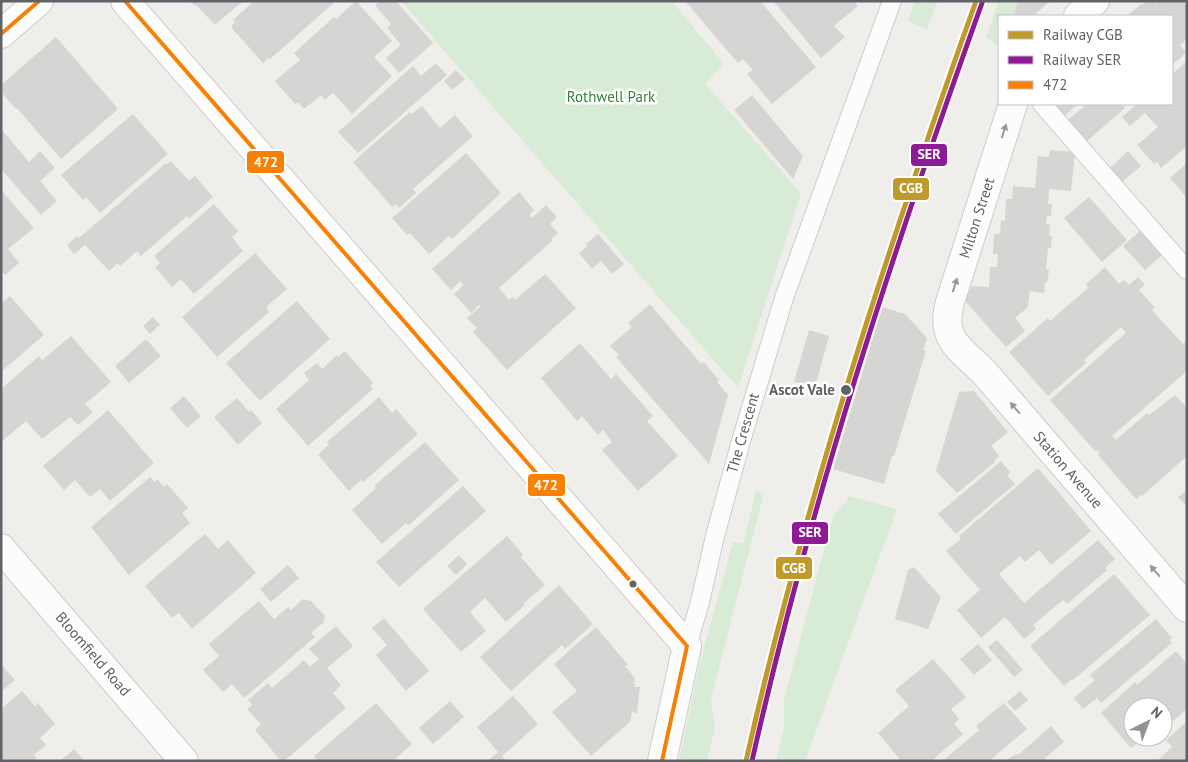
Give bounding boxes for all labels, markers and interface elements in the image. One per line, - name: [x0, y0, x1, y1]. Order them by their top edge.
- legend: [998, 15, 1173, 105]
- text: Railway CGB: [1043, 25, 1123, 44]
- text: Railway SER: [1043, 50, 1122, 69]
- text: 472: [1043, 75, 1068, 94]
- park label: Rothwell Park: [567, 87, 656, 106]
- one-way arrow: [1001, 123, 1009, 138]
- line badge: SER: [910, 143, 948, 167]
- text: SER: [917, 145, 941, 163]
- line badge: 472: [246, 150, 285, 174]
- text: 472: [254, 153, 278, 171]
- street label: Milton Street: [955, 175, 998, 261]
- line badge: CGB: [892, 177, 930, 201]
- text: CGB: [899, 179, 923, 197]
- one-way arrow: [952, 278, 959, 293]
- place label: Ascot Vale: [769, 380, 835, 399]
- marker: Ascot Vale: [839, 383, 853, 397]
- street label: The Crescent: [722, 390, 763, 475]
- one-way arrow: [1009, 403, 1021, 415]
- street label: Station Avenue: [1030, 427, 1107, 512]
- line badge: 472: [527, 473, 566, 497]
- text: 472: [534, 476, 558, 494]
- line badge: SER: [791, 521, 829, 545]
- text: SER: [798, 523, 822, 541]
- line badge: CGB: [775, 556, 813, 580]
- text: CGB: [782, 559, 806, 577]
- one-way arrow: [1149, 566, 1161, 578]
- unlabelled marker: [628, 579, 638, 589]
- street label: Bloomfield Road: [52, 608, 135, 700]
- north arrow: [1123, 697, 1173, 747]
- text: N: [1147, 703, 1166, 722]

